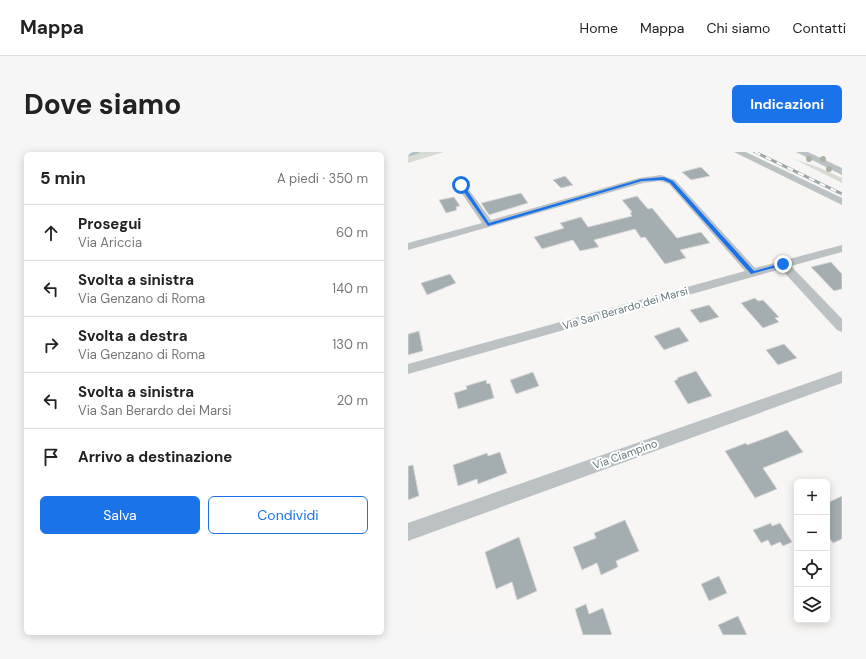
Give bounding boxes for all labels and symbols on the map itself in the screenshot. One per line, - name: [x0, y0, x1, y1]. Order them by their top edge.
- route start: [452, 176, 470, 194]
- route end: [774, 255, 792, 273]
- street label: Via San Berardo dei Marsi: [561, 283, 689, 333]
- street label: Via Ciampino: [591, 436, 659, 472]

